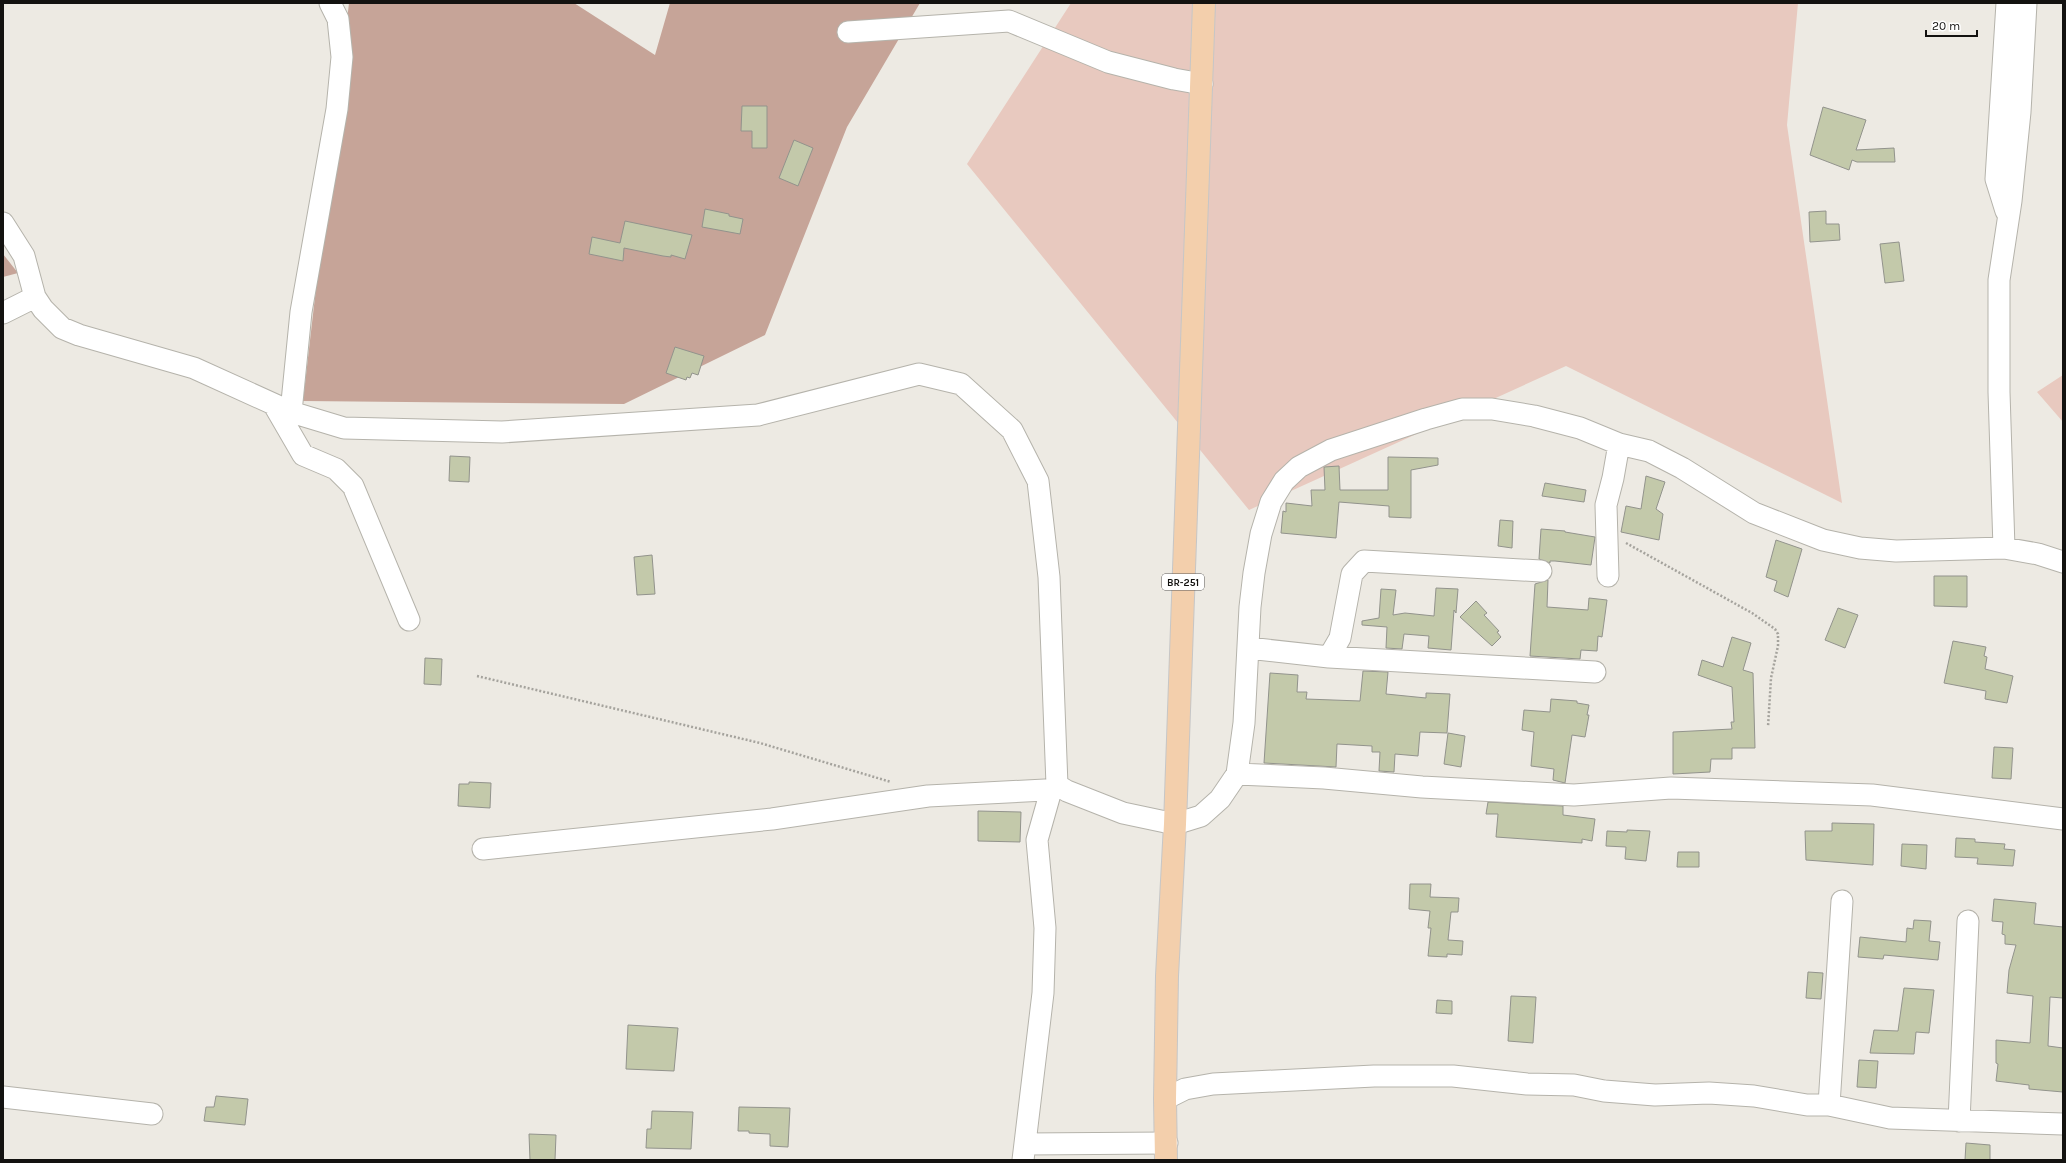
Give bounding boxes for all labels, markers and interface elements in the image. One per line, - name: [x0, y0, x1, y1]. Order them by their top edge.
- scale bar: [1926, 12, 1977, 38]
- text: 20 m: [1932, 19, 1960, 33]
- road number: BR-251: [1162, 574, 1204, 590]

